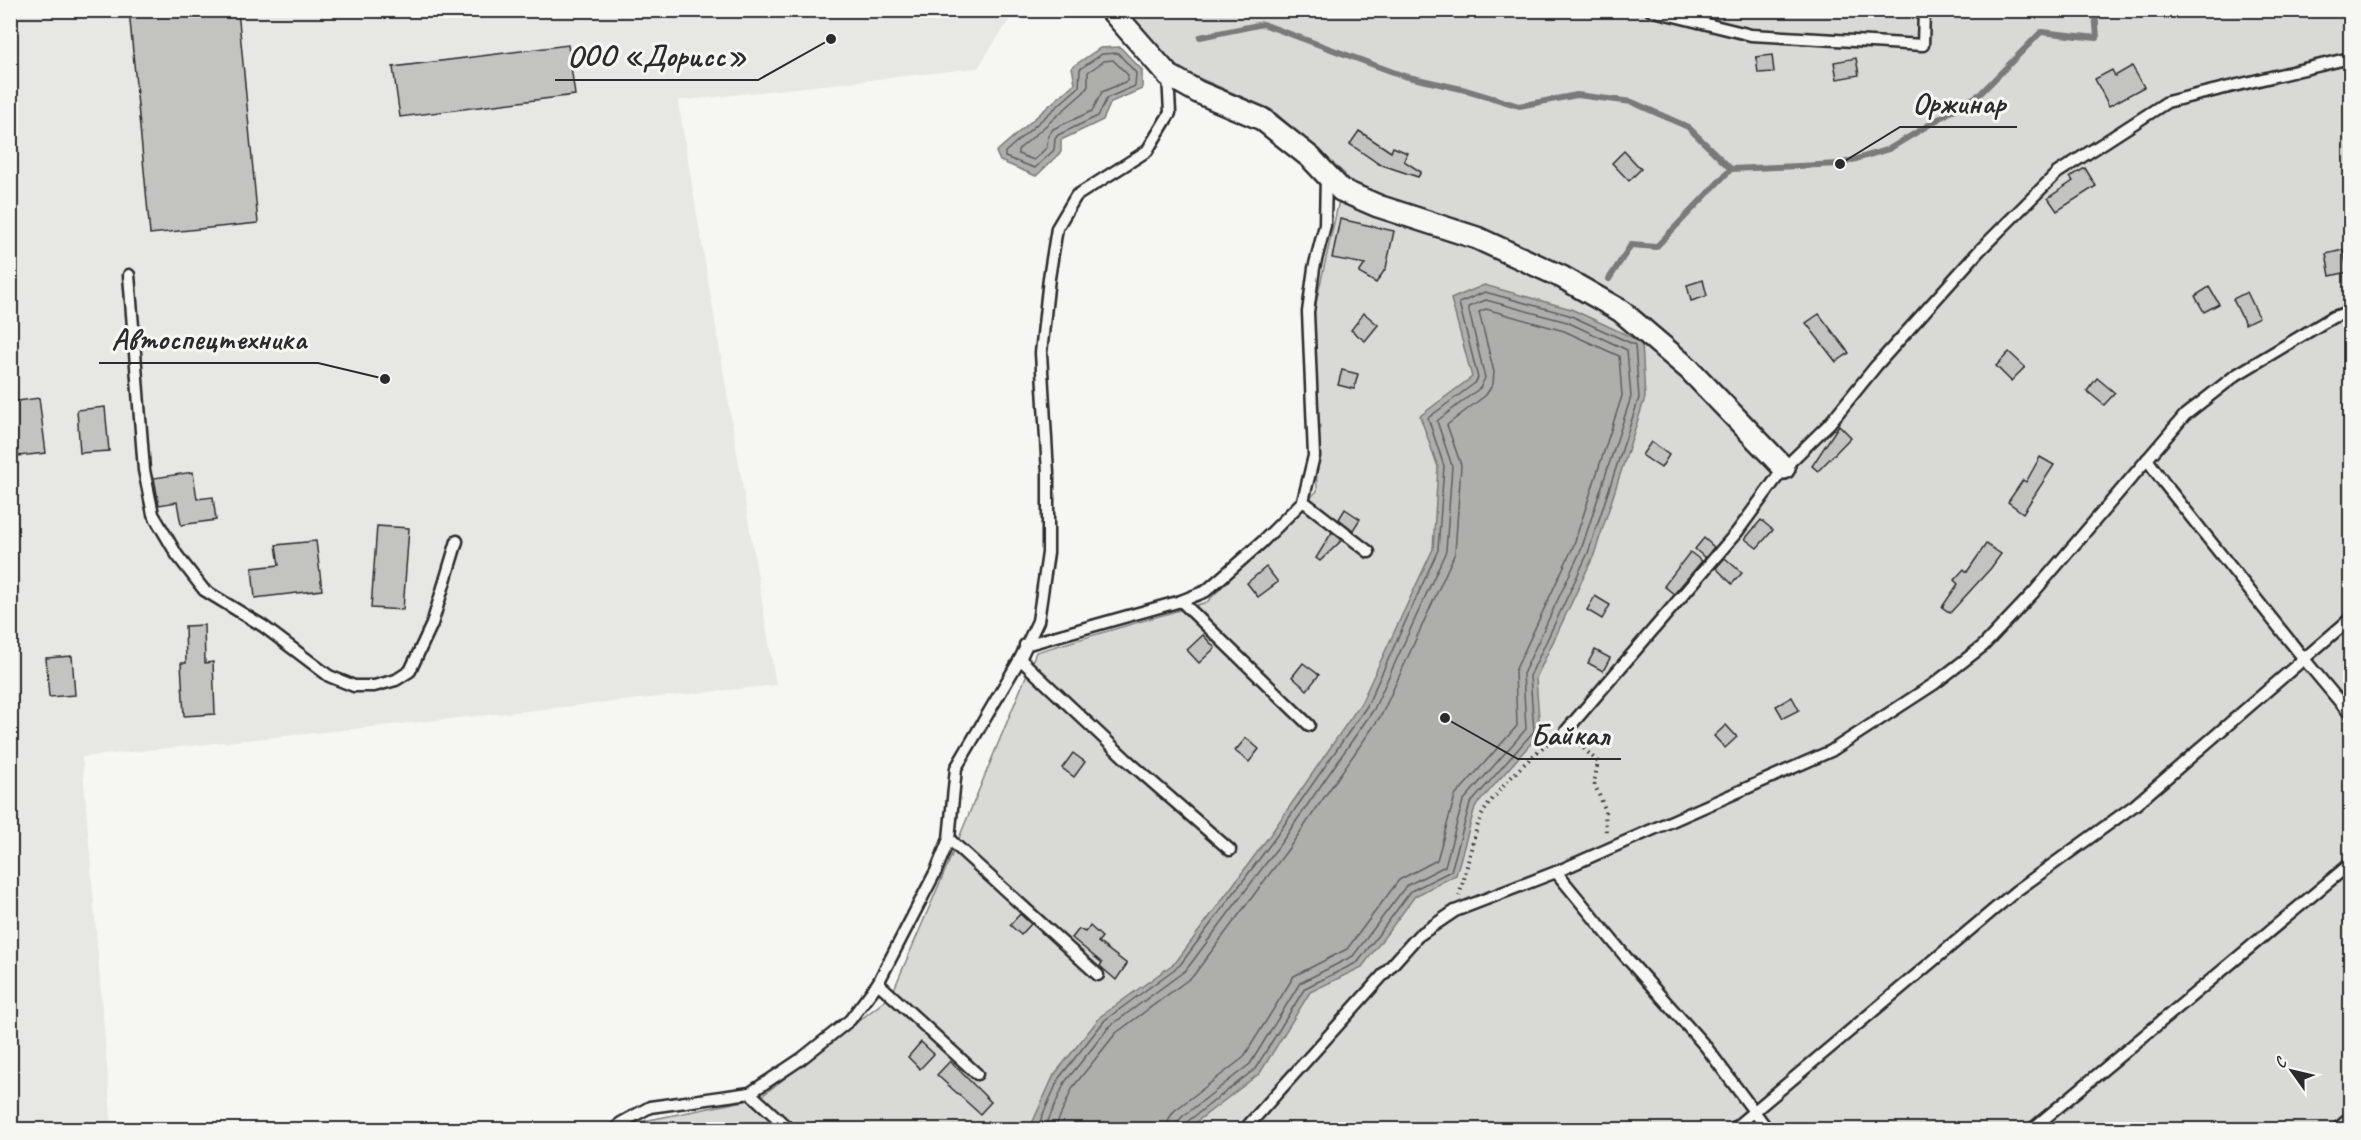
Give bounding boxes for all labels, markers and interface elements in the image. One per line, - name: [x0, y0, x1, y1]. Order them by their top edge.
- callout: ООО «Дорисс»: [555, 32, 758, 80]
- text: ООО «Дорисс»: [567, 37, 747, 75]
- callout: Оржинар: [1900, 79, 2017, 127]
- text: Оржинар: [1913, 84, 2008, 122]
- callout: Автоспецтехника: [99, 315, 318, 363]
- text: Автоспецтехника: [111, 320, 308, 358]
- callout: Байкал: [1518, 711, 1621, 759]
- text: Байкал: [1531, 716, 1611, 754]
- north arrow: [2262, 1041, 2322, 1101]
- text: С: [2270, 1053, 2292, 1072]

